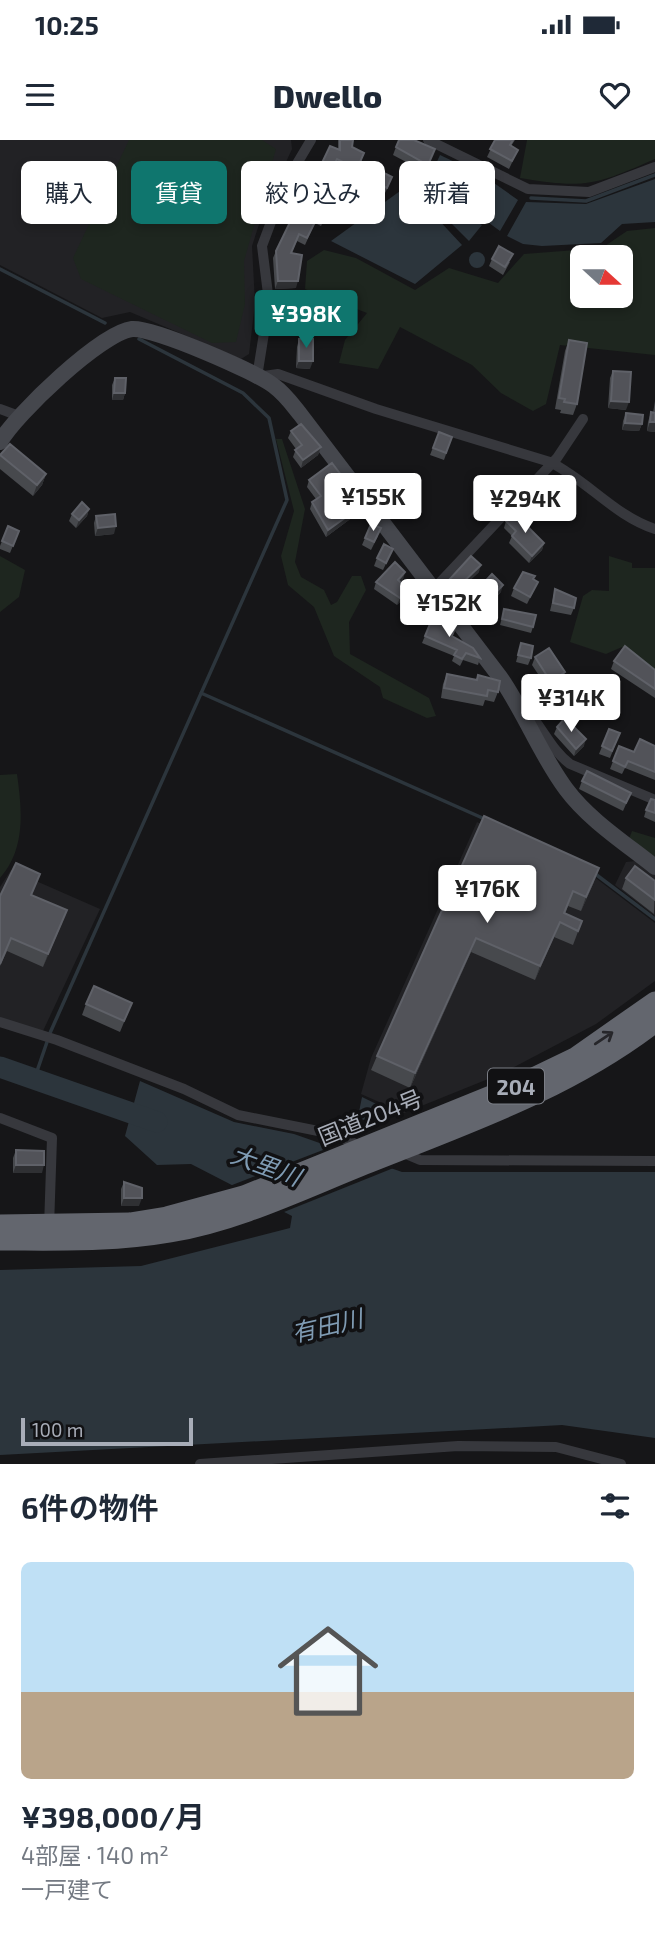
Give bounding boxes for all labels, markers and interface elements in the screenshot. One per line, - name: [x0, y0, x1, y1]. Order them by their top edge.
- text: 10:25: [35, 9, 99, 40]
- icon: menu: [21, 76, 59, 114]
- text: Dwello: [273, 76, 382, 114]
- icon: heart: [596, 76, 634, 114]
- chip: 購入: [21, 161, 117, 224]
- chip: 賃貸: [131, 161, 227, 224]
- chip: 絞り込み: [241, 161, 385, 224]
- chip: 新着: [399, 161, 495, 224]
- north arrow: [570, 245, 634, 308]
- map controls: [570, 245, 633, 308]
- pin: ¥398K: [257, 290, 355, 350]
- text: ¥398K: [271, 299, 341, 327]
- pin: ¥155K: [324, 474, 422, 533]
- pin: ¥294K: [476, 476, 574, 535]
- text: ¥155K: [340, 482, 406, 510]
- text: ¥294K: [489, 484, 561, 512]
- pin: ¥152K: [400, 580, 498, 639]
- text: ¥152K: [416, 588, 482, 616]
- pin: ¥314K: [522, 674, 620, 734]
- text: ¥314K: [537, 683, 605, 711]
- pin: ¥176K: [438, 866, 536, 925]
- text: ¥176K: [454, 874, 520, 902]
- one-way arrow: [594, 1031, 614, 1045]
- road number: 204: [488, 1068, 544, 1104]
- street label: 国道204号: [314, 1083, 426, 1151]
- water label: 大里川: [227, 1139, 308, 1192]
- water label: 有田川: [289, 1302, 368, 1347]
- scale bar: [21, 1415, 192, 1447]
- text: 100 m: [32, 1418, 83, 1441]
- icon: filters: [596, 1487, 634, 1525]
- text: 6件の物件: [21, 1489, 159, 1525]
- icon: home: [265, 1608, 391, 1734]
- text: ¥398,000/月: [21, 1798, 205, 1834]
- text: 4部屋 · 140 m²: [21, 1841, 169, 1869]
- text: 一戸建て: [21, 1875, 113, 1903]

